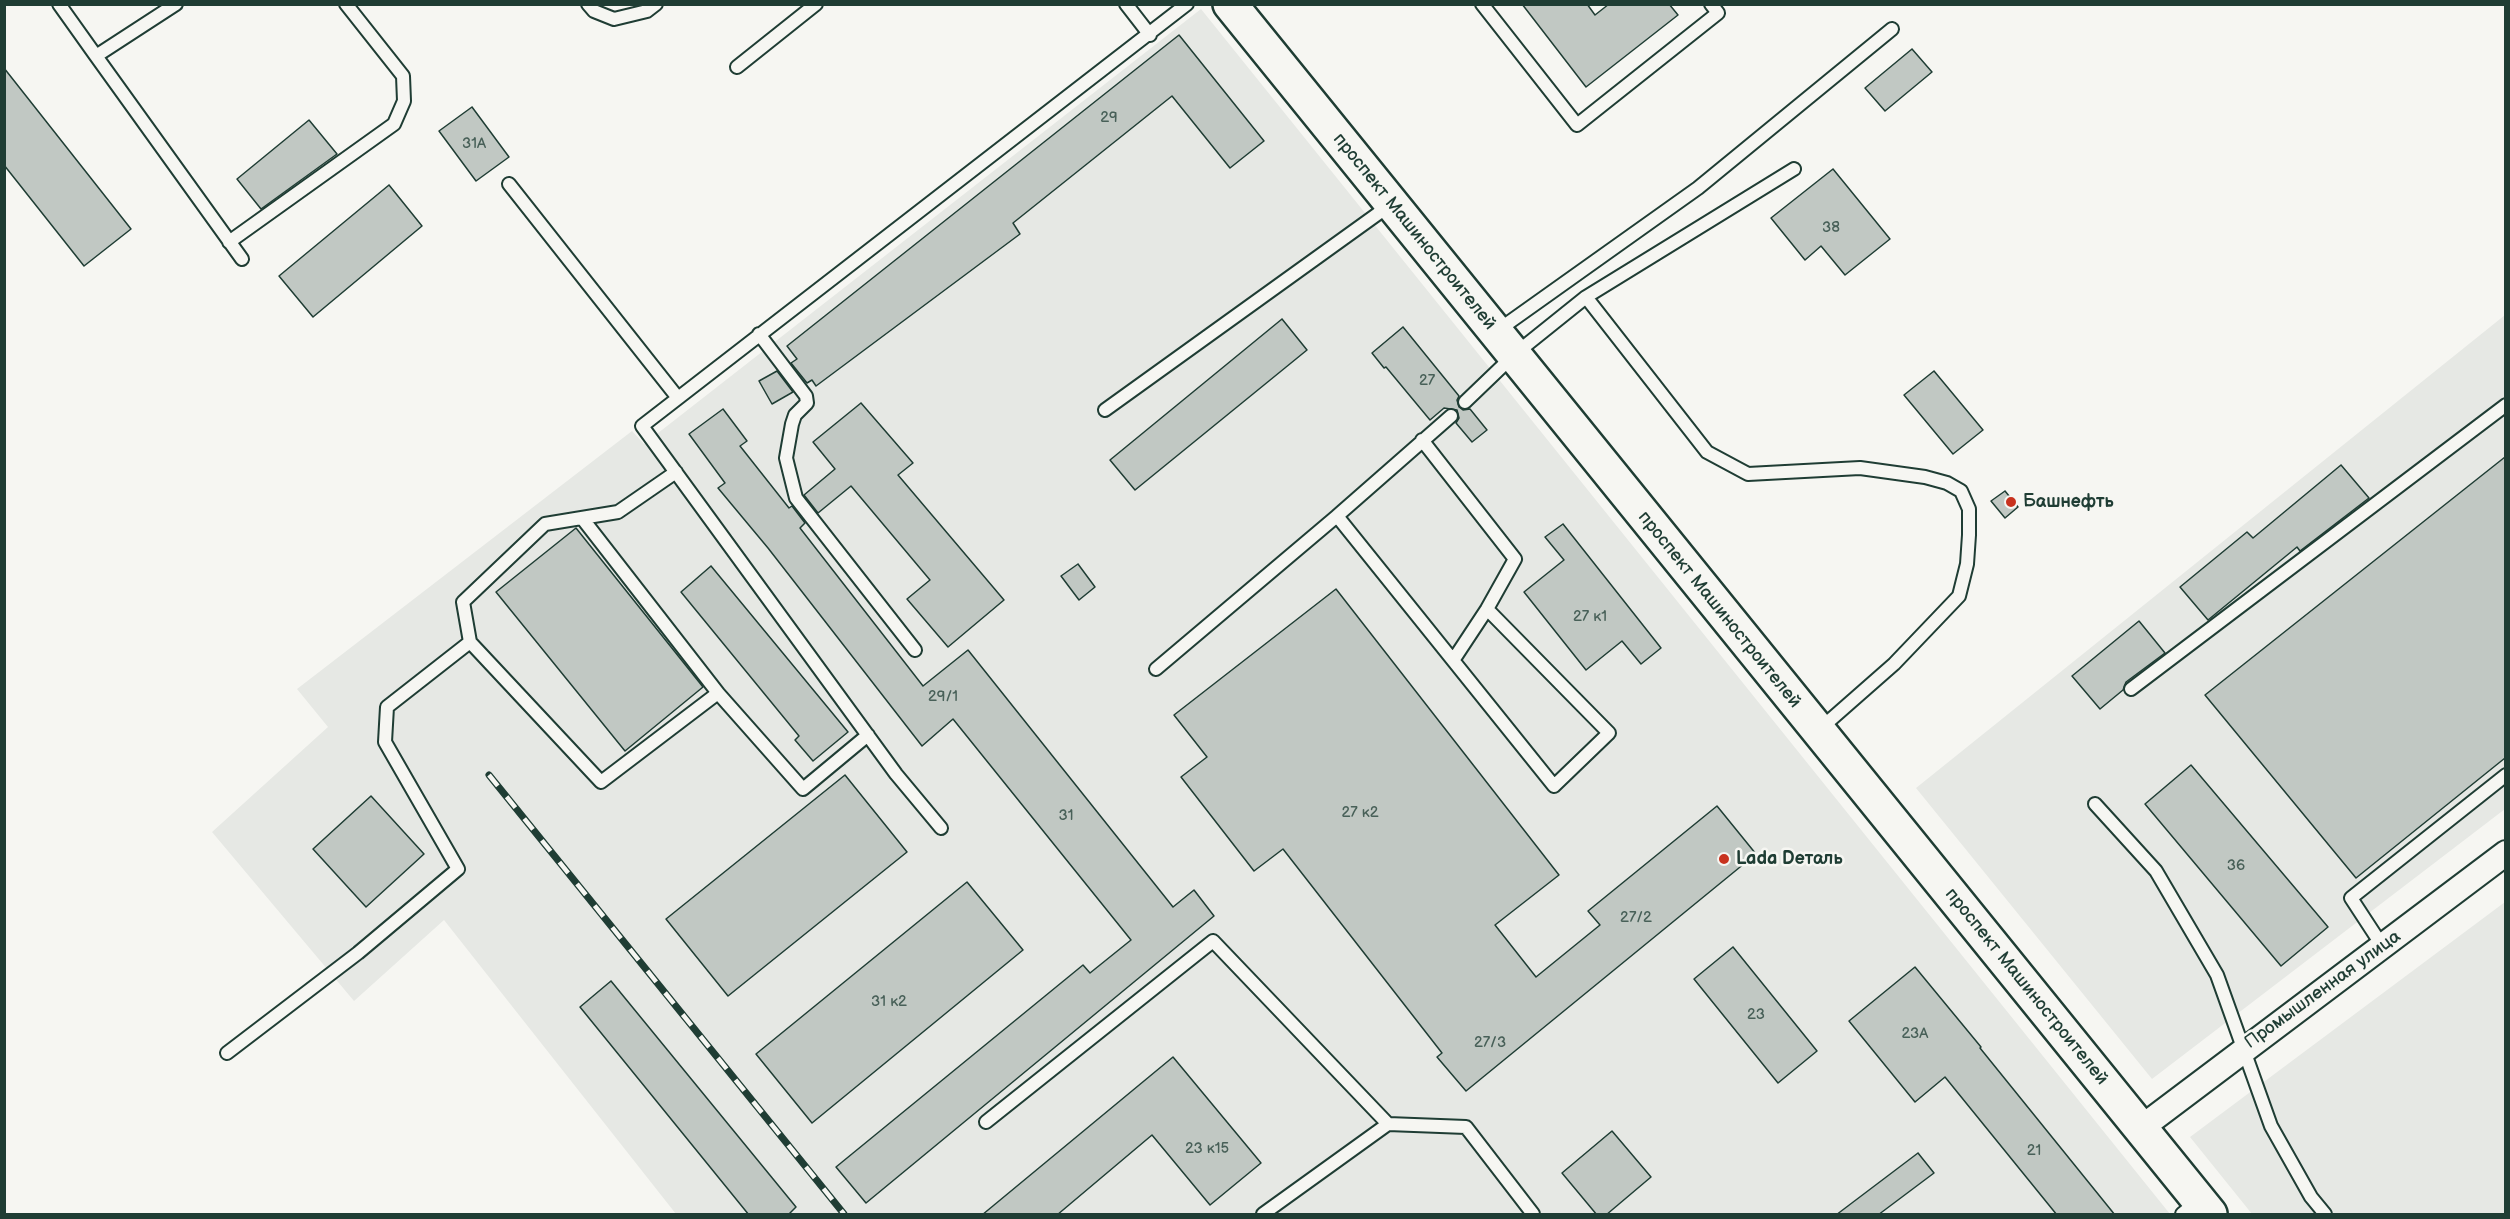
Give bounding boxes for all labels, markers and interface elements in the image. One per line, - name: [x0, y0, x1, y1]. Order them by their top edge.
- house number: 29: [1100, 109, 1118, 127]
- street label: проспект Машиностроителей: [1328, 129, 1500, 335]
- house number: 31А: [462, 135, 486, 153]
- house number: 38: [1822, 219, 1840, 237]
- house number: 27: [1419, 372, 1435, 390]
- place label: Башнефть: [2023, 491, 2114, 513]
- marker: Башнефть: [2004, 495, 2018, 509]
- street label: проспект Машиностроителей: [1633, 507, 1805, 713]
- house number: 27 к1: [1573, 608, 1607, 626]
- house number: 29/1: [928, 688, 958, 706]
- house number: 27 к2: [1341, 804, 1379, 822]
- house number: 31: [1058, 807, 1074, 825]
- place label: Lada Dеталь: [1736, 848, 1843, 870]
- marker: Lada Dеталь: [1717, 852, 1731, 866]
- house number: 36: [2227, 857, 2245, 875]
- street label: проспект Машиностроителей: [1940, 884, 2112, 1090]
- house number: 27/2: [1620, 909, 1652, 927]
- street label: Промышленная улица: [2241, 926, 2405, 1054]
- house number: 31 к2: [871, 993, 907, 1011]
- house number: 23: [1747, 1006, 1765, 1024]
- house number: 23А: [1902, 1025, 1928, 1043]
- house number: 27/3: [1474, 1034, 1506, 1052]
- house number: 23 к15: [1185, 1140, 1229, 1158]
- house number: 21: [2027, 1142, 2041, 1160]

